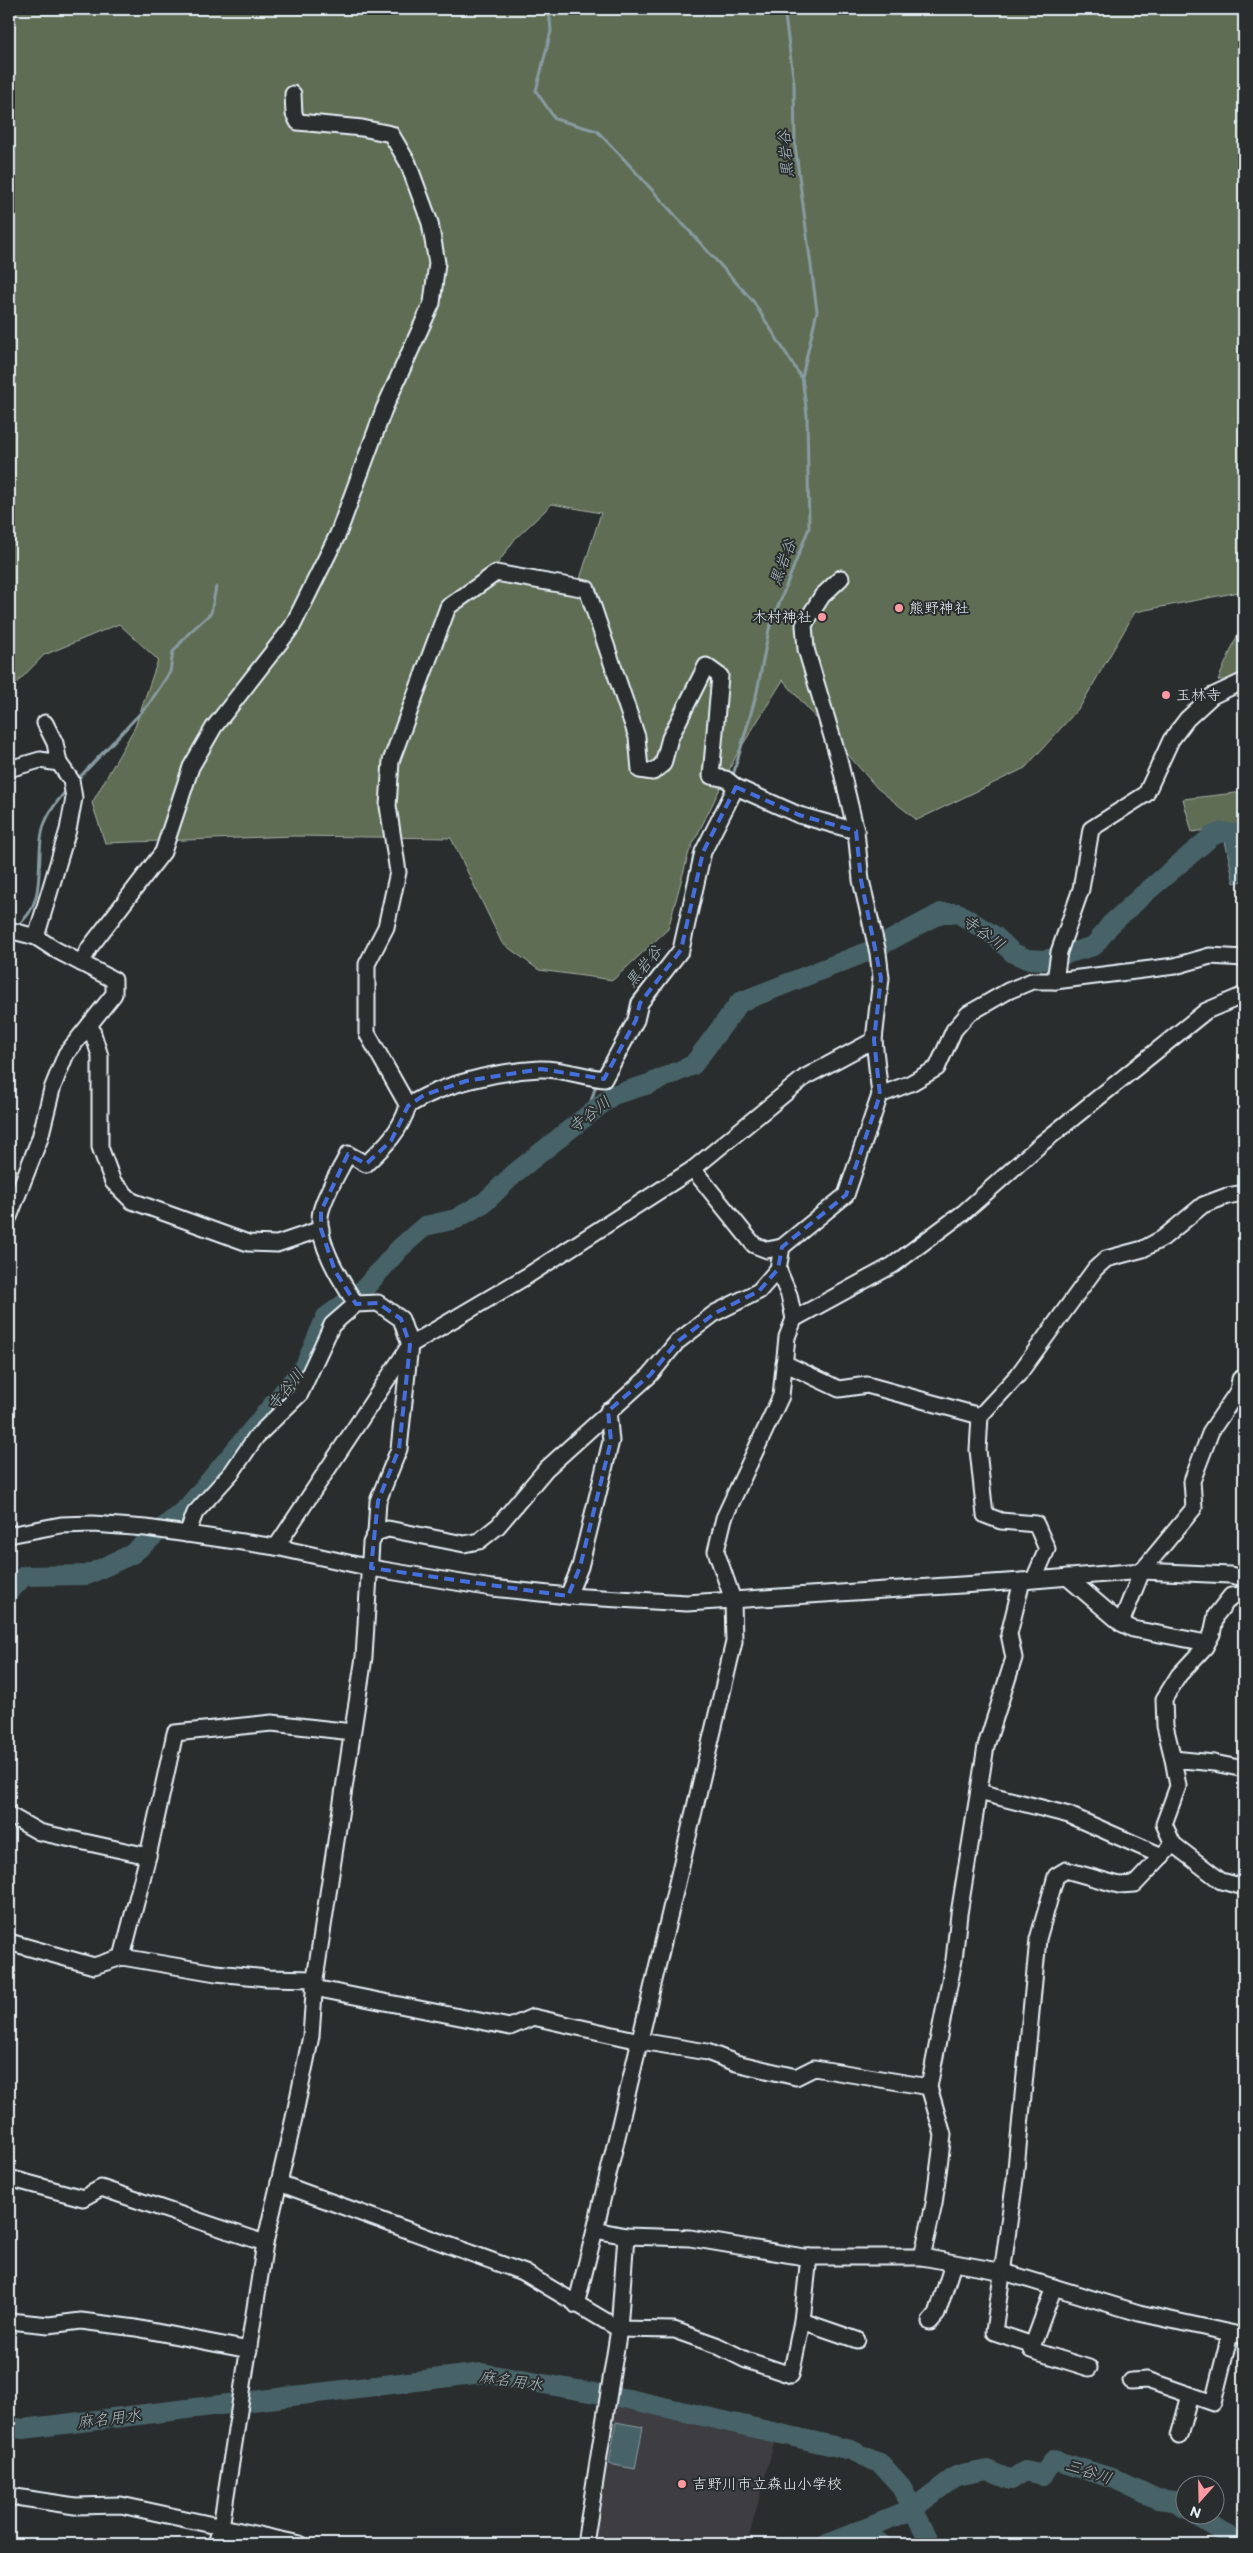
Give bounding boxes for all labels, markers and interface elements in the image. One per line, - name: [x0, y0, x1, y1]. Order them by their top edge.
- water label: 黒岩谷: [775, 128, 798, 179]
- water label: 黒岩谷: [766, 536, 801, 588]
- place label: 熊野神社: [909, 599, 969, 618]
- marker: 熊野神社: [893, 602, 905, 614]
- place label: 木村神社: [752, 608, 812, 627]
- marker: 木村神社: [816, 611, 828, 623]
- place label: 玉林寺: [1176, 686, 1221, 705]
- marker: 玉林寺: [1160, 689, 1172, 701]
- water label: 寺谷川: [958, 911, 1008, 955]
- water label: 黒岩谷: [622, 942, 667, 992]
- water label: 寺谷川: [565, 1093, 615, 1137]
- water label: 寺谷川: [264, 1365, 309, 1415]
- water label: 麻名用水: [478, 2368, 544, 2395]
- water label: 麻名用水: [76, 2406, 142, 2433]
- water label: 三谷川: [1063, 2456, 1114, 2489]
- place label: 吉野川市立森山小学校: [692, 2475, 842, 2494]
- north arrow: [1176, 2476, 1226, 2526]
- marker: 吉野川市立森山小学校: [676, 2478, 688, 2490]
- text: N: [1188, 2502, 1204, 2522]

